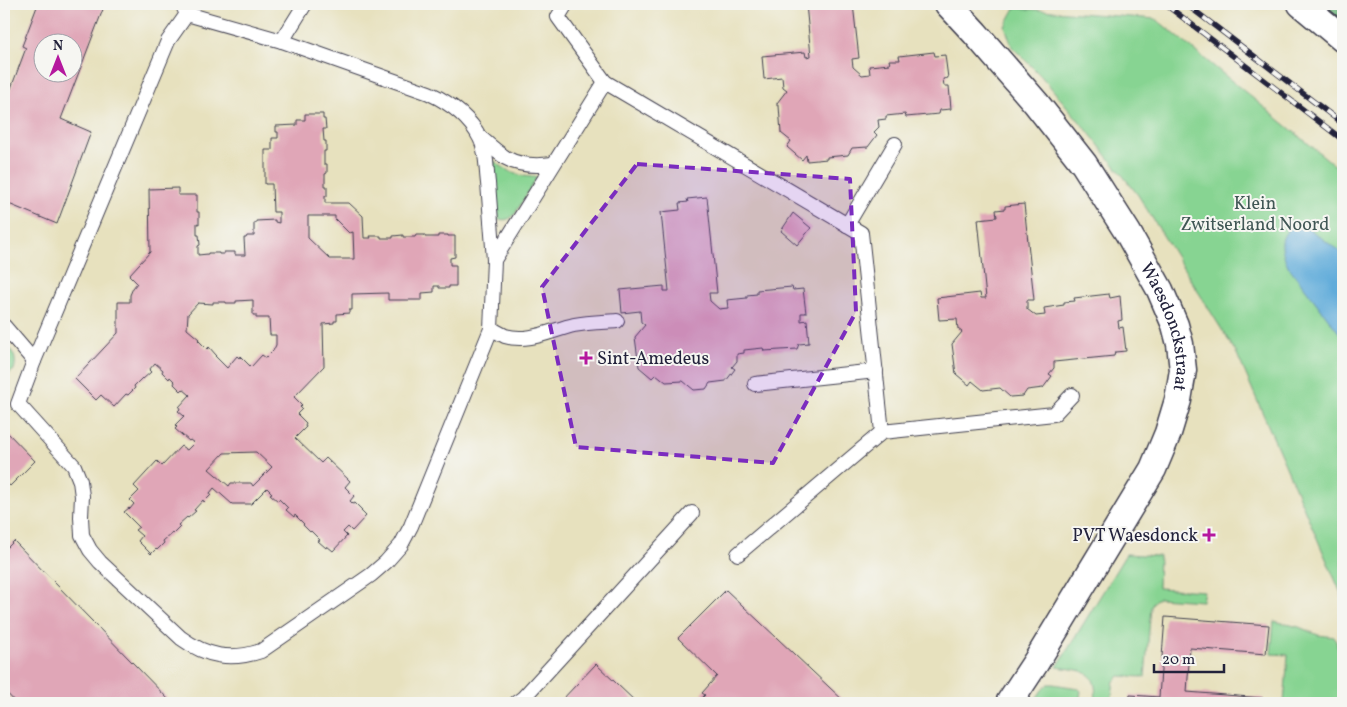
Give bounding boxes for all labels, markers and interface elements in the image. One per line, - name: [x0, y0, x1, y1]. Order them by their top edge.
- north arrow: [32, 32, 82, 82]
- text: N: [53, 37, 63, 56]
- park label: Klein Zwitserland Noord: [1181, 192, 1329, 238]
- street label: Waesdonckstraat: [1133, 258, 1194, 393]
- place label: Sint-Amedeus: [597, 347, 709, 372]
- marker: Sint-Amedeus: [579, 351, 593, 365]
- place label: PVT Waesdonck: [1072, 524, 1198, 549]
- marker: PVT Waesdonck: [1202, 528, 1216, 542]
- scale bar: [1154, 642, 1224, 674]
- text: 20 m: [1162, 650, 1195, 671]

